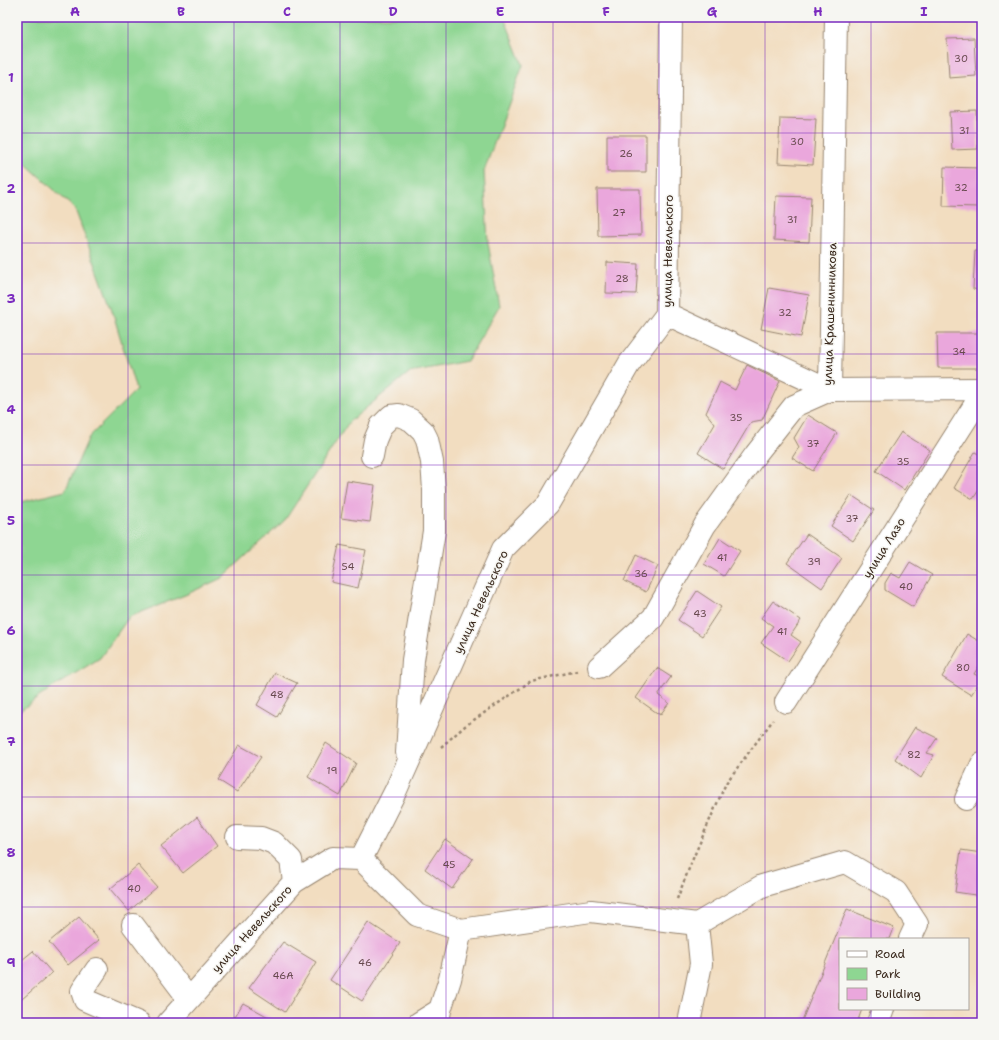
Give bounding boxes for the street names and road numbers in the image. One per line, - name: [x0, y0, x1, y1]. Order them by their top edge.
- street label: улица Невельского: [659, 195, 677, 307]
- street label: улица Крашенинникова: [820, 242, 841, 386]
- street label: улица Лазо: [859, 515, 909, 581]
- street label: улица Невельского: [450, 548, 512, 656]
- street label: улица Невельского: [208, 882, 296, 976]

